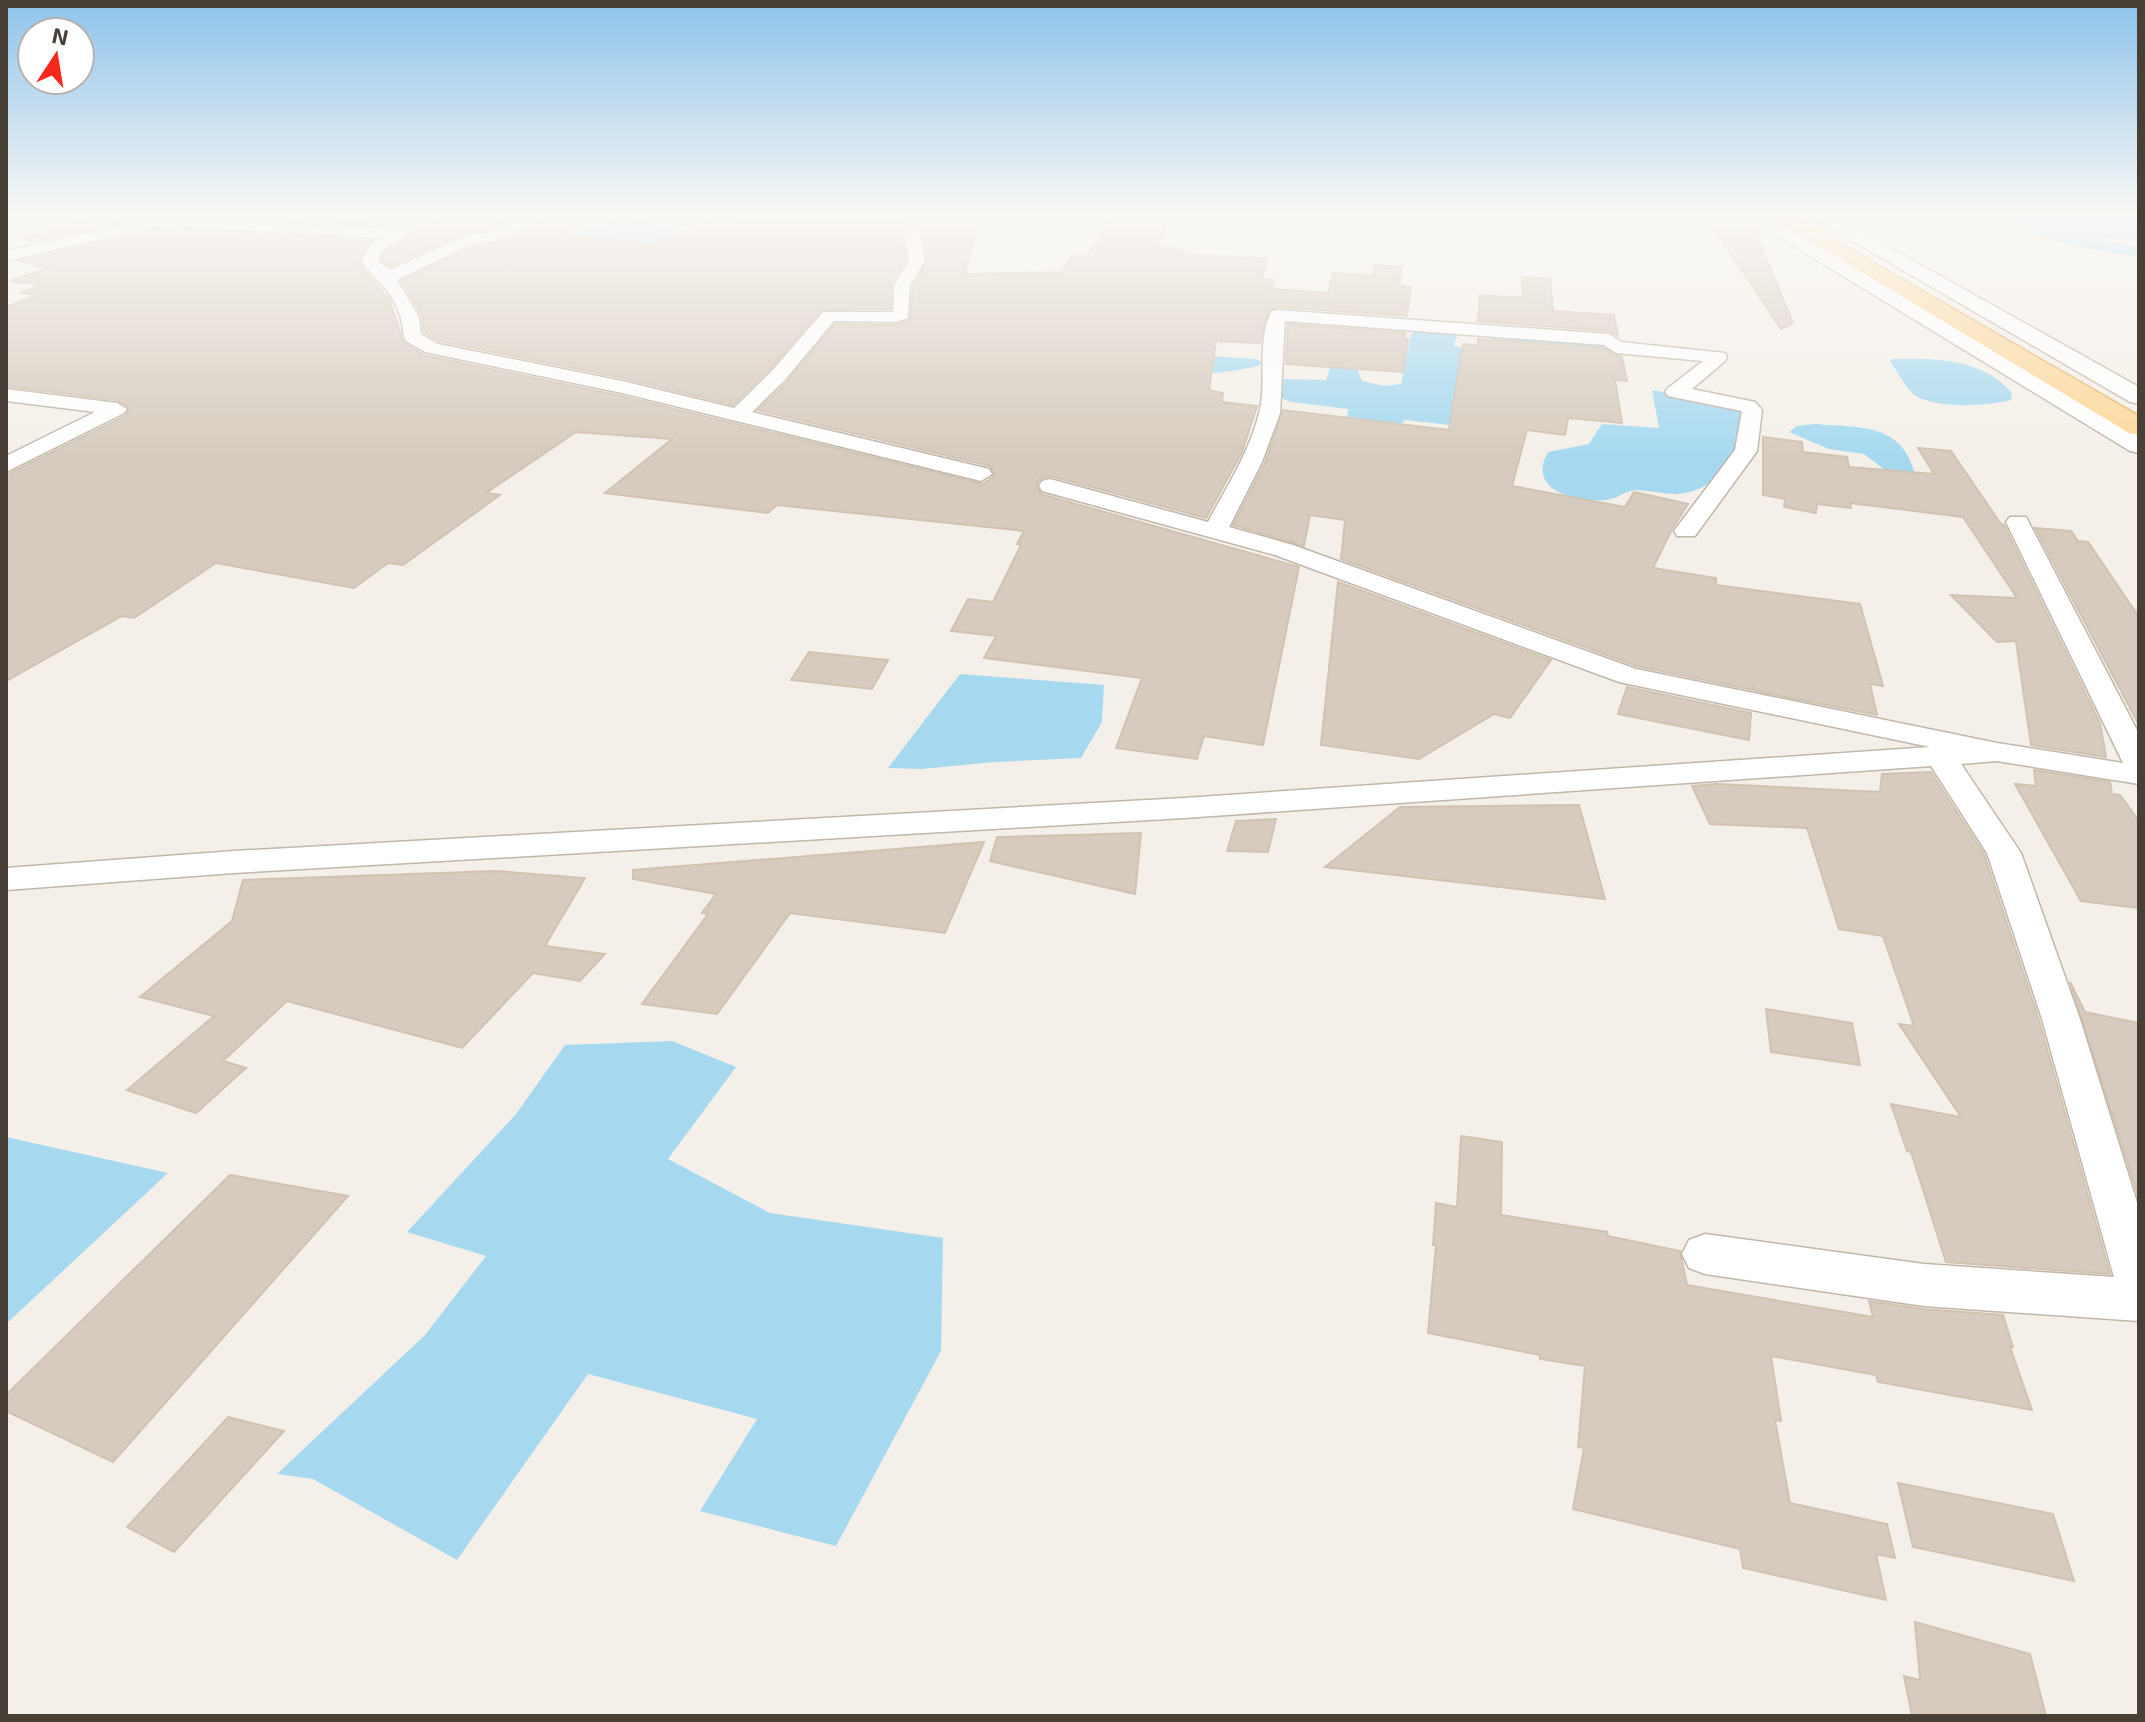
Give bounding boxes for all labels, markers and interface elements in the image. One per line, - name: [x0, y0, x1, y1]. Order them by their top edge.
- north arrow: [16, 16, 96, 96]
- text: N: [50, 21, 71, 50]

